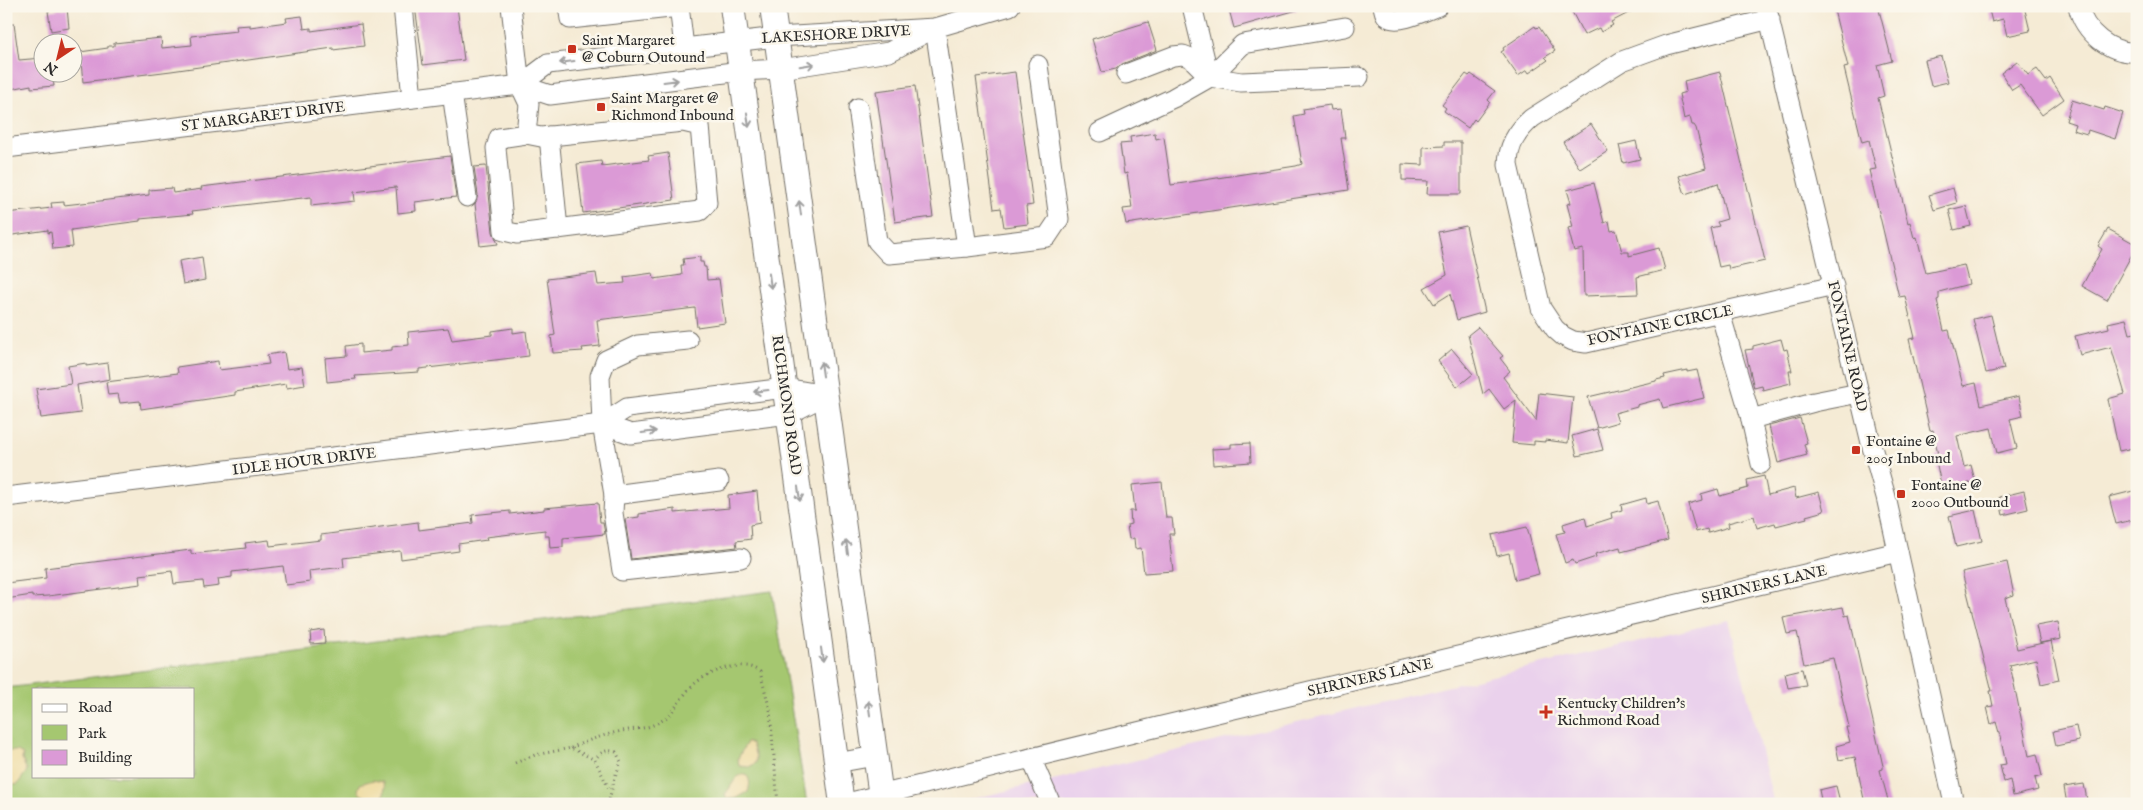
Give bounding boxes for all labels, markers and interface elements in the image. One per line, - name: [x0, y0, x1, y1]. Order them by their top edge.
- street label: LAKESHORE DRIVE: [761, 21, 911, 48]
- place label: Saint Margaret @ Coburn Outound: [582, 31, 706, 67]
- north arrow: [32, 32, 82, 82]
- marker: Saint Margaret @ Coburn Outound: [566, 43, 578, 55]
- text: N: [41, 57, 62, 79]
- one-way arrow: [559, 57, 575, 67]
- one-way arrow: [799, 59, 815, 69]
- one-way arrow: [663, 76, 679, 86]
- place label: Saint Margaret @ Richmond Inbound: [611, 89, 735, 125]
- street label: ST MARGARET DRIVE: [180, 97, 346, 136]
- marker: Saint Margaret @ Richmond Inbound: [595, 101, 607, 113]
- one-way arrow: [743, 111, 753, 127]
- one-way arrow: [795, 200, 805, 216]
- one-way arrow: [765, 272, 775, 288]
- street label: FONTAINE ROAD: [1823, 279, 1872, 413]
- street label: FONTAINE CIRCLE: [1585, 301, 1735, 350]
- street label: RICHMOND ROAD: [767, 334, 806, 476]
- one-way arrow: [817, 361, 827, 377]
- one-way arrow: [753, 386, 769, 396]
- one-way arrow: [640, 427, 656, 437]
- place label: Fontaine @ 2005 Inbound: [1866, 432, 1952, 468]
- street label: IDLE HOUR DRIVE: [231, 443, 377, 480]
- marker: Fontaine @ 2005 Inbound: [1850, 444, 1862, 456]
- place label: Fontaine @ 2000 Outbound: [1911, 476, 2010, 512]
- one-way arrow: [795, 485, 805, 501]
- marker: Fontaine @ 2000 Outbound: [1895, 488, 1907, 500]
- one-way arrow: [842, 539, 852, 555]
- street label: SHRINERS LANE: [1700, 561, 1829, 608]
- one-way arrow: [817, 646, 827, 662]
- street label: SHRINERS LANE: [1306, 654, 1435, 701]
- legend: [32, 688, 195, 778]
- place label: Kentucky Children's Richmond Road: [1557, 694, 1685, 730]
- text: Road: [78, 698, 113, 717]
- one-way arrow: [864, 700, 874, 716]
- marker: Kentucky Children's Richmond Road: [1539, 705, 1553, 719]
- text: Park: [78, 724, 108, 743]
- text: Building: [78, 748, 133, 767]

